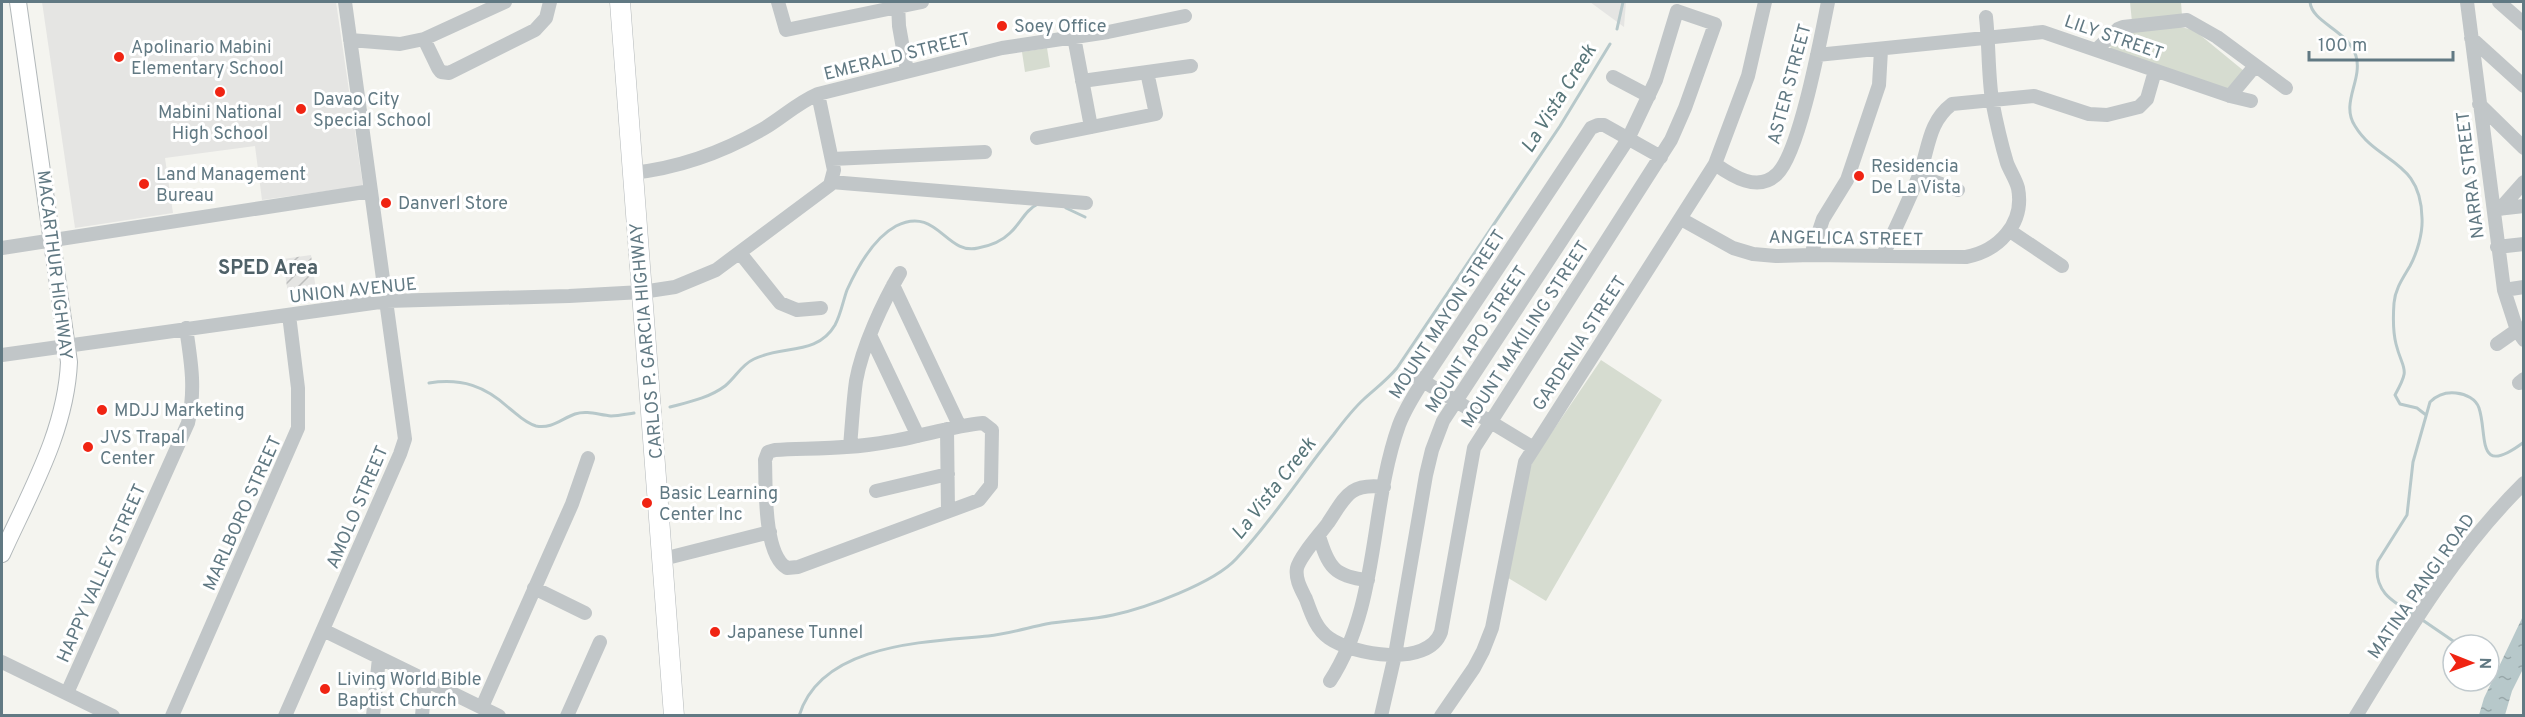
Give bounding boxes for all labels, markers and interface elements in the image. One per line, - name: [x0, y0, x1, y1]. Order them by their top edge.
- street label: LILY STREET: [2061, 11, 2166, 66]
- place label: Soey Office: [1014, 16, 1107, 39]
- marker: Soey Office: [995, 19, 1009, 33]
- street label: ASTER STREET: [1763, 21, 1818, 147]
- scale bar: [2309, 24, 2453, 62]
- street label: EMERALD STREET: [822, 28, 973, 87]
- text: 100 m: [2318, 35, 2367, 58]
- place label: Apolinario Mabini Elementary School: [131, 37, 284, 81]
- water label: La Vista Creek: [1516, 39, 1604, 158]
- marker: Apolinario Mabini Elementary School: [112, 50, 126, 64]
- marker: Mabini National High School: [213, 85, 227, 99]
- place label: Davao City Special School: [313, 89, 431, 133]
- place label: Mabini National High School: [158, 102, 282, 146]
- marker: Davao City Special School: [294, 102, 308, 116]
- street label: NARRA STREET: [2452, 110, 2491, 240]
- place label: Residencia De La Vista: [1871, 156, 1961, 200]
- place label: Land Management Bureau: [156, 164, 306, 208]
- street label: MACARTHUR HIGHWAY: [30, 169, 77, 361]
- marker: Residencia De La Vista: [1852, 169, 1866, 183]
- marker: Land Management Bureau: [137, 177, 151, 191]
- place label: Danverl Store: [398, 193, 508, 216]
- marker: Danverl Store: [379, 196, 393, 210]
- street label: CARLOS P. GARCIA HIGHWAY: [626, 222, 669, 460]
- street label: MOUNT MAYON STREET: [1385, 226, 1512, 404]
- street label: ANGELICA STREET: [1768, 227, 1923, 252]
- street label: MOUNT MAKILING STREET: [1457, 237, 1595, 433]
- district label: SPED Area: [218, 256, 318, 282]
- street label: MOUNT APO STREET: [1421, 262, 1534, 418]
- street label: GARDENIA STREET: [1528, 272, 1633, 416]
- street label: UNION AVENUE: [288, 273, 418, 310]
- place label: MDJJ Marketing: [114, 400, 245, 423]
- marker: MDJJ Marketing: [95, 403, 109, 417]
- place label: JVS Trapal Center: [100, 427, 185, 471]
- water label: La Vista Creek: [1226, 432, 1323, 546]
- street label: MARLBORO STREET: [199, 433, 288, 595]
- marker: JVS Trapal Center: [81, 440, 95, 454]
- street label: AMOLO STREET: [322, 443, 395, 573]
- street label: HAPPY VALLEY STREET: [53, 481, 152, 666]
- place label: Basic Learning Center Inc: [659, 483, 778, 527]
- marker: Basic Learning Center Inc: [640, 496, 654, 510]
- street label: MATINA PANGI ROAD: [2363, 510, 2481, 664]
- place label: Japanese Tunnel: [727, 622, 863, 645]
- marker: Japanese Tunnel: [708, 625, 722, 639]
- north arrow: [2441, 633, 2501, 693]
- text: N: [2474, 657, 2494, 669]
- place label: Living World Bible Baptist Church: [337, 669, 481, 713]
- marker: Living World Bible Baptist Church: [318, 682, 332, 696]

